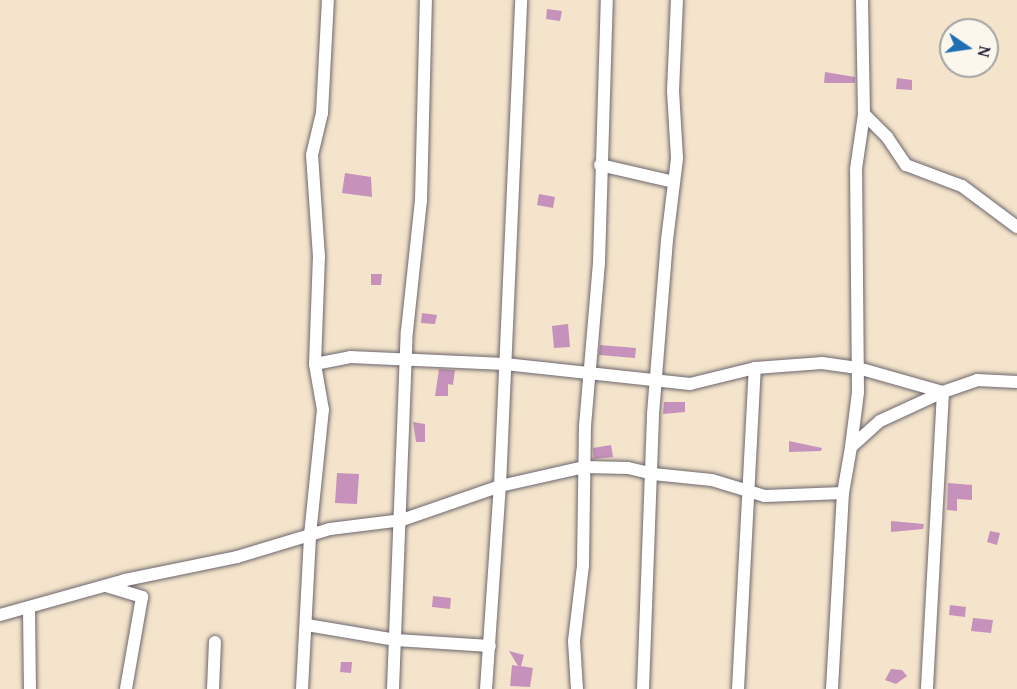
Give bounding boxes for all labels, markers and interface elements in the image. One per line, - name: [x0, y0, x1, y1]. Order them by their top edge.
- north arrow: [939, 18, 999, 78]
- text: N: [972, 44, 997, 60]

